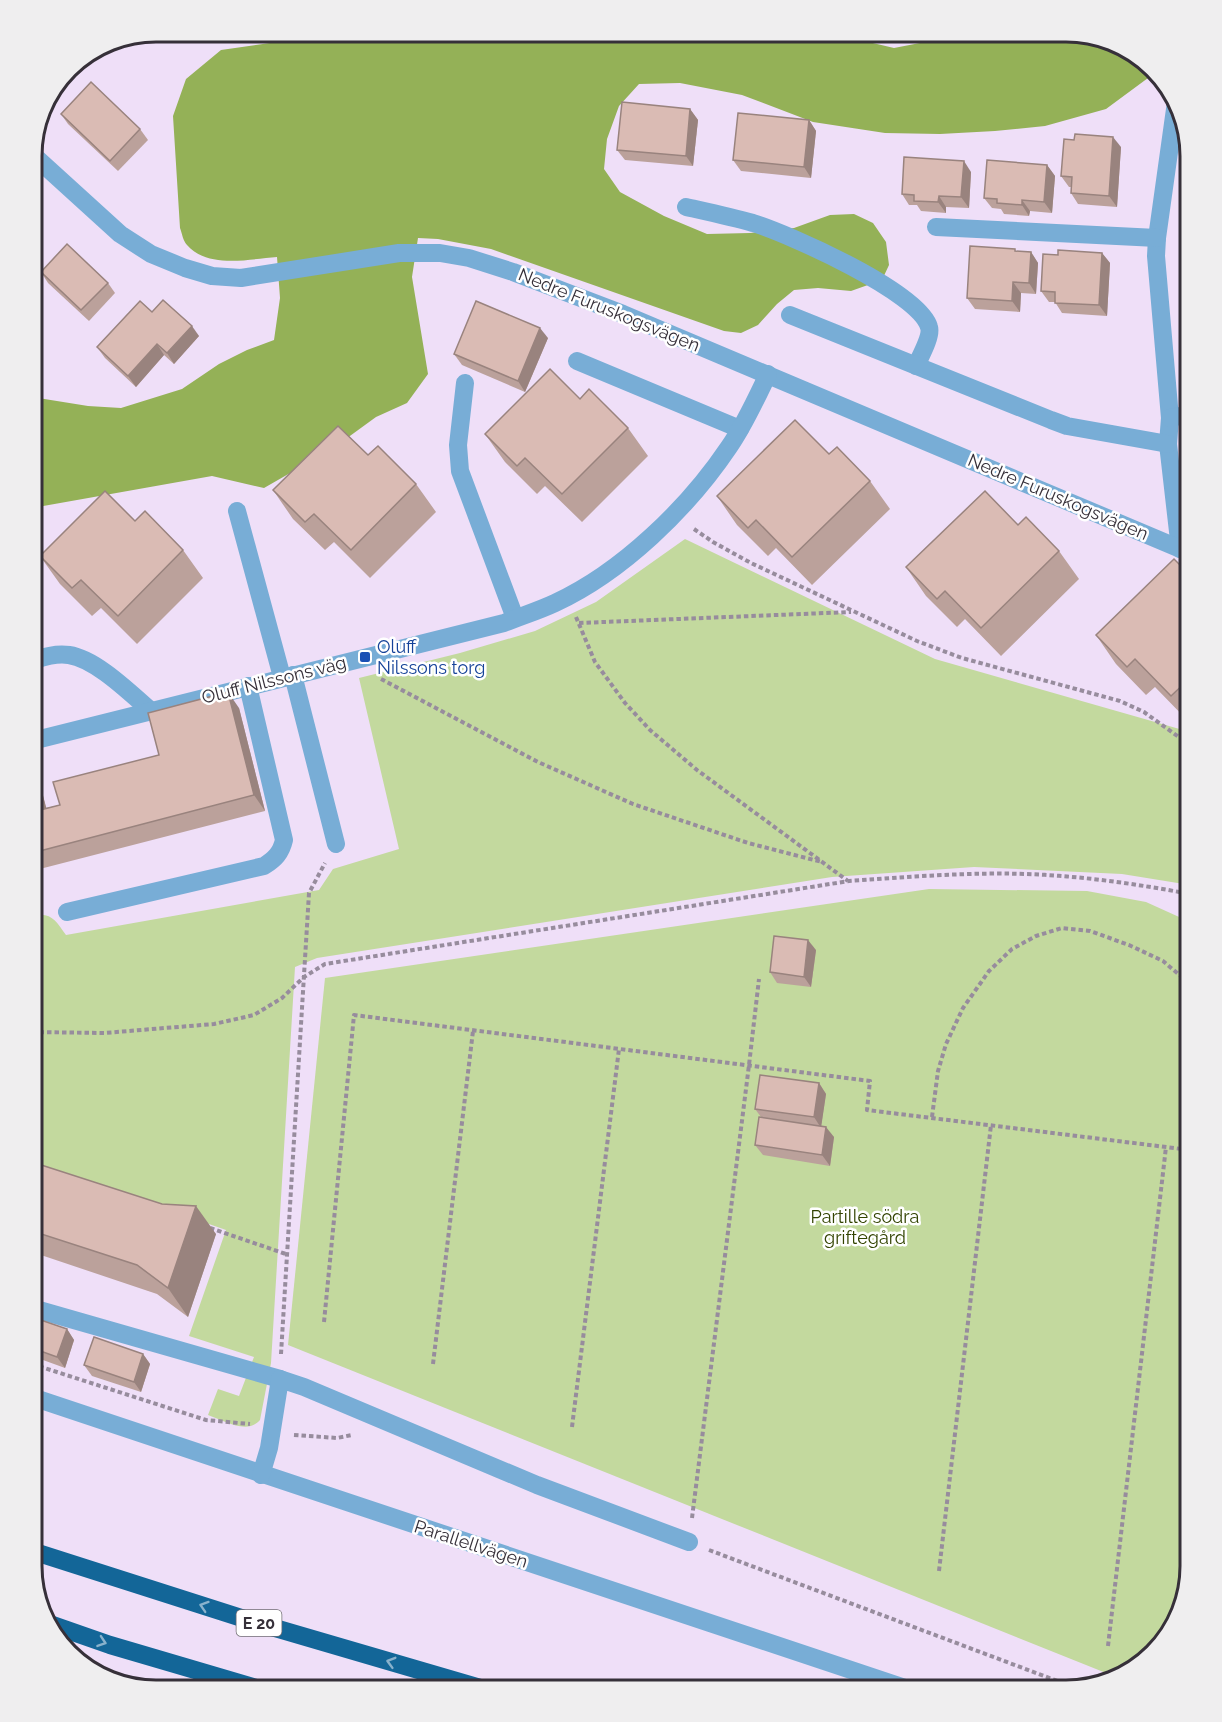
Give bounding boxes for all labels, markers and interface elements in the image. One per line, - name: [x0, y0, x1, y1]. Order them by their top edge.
- street label: Nedre Furuskogsvägen: [515, 263, 703, 356]
- street label: Nedre Furuskogsvägen: [965, 449, 1152, 544]
- place label: Oluff Nilssons torg: [377, 636, 485, 678]
- marker: Oluff Nilssons torg: [358, 650, 372, 664]
- street label: Oluff Nilssons väg: [199, 651, 348, 708]
- park label: Partille södra griftegård: [811, 1206, 919, 1248]
- street label: Parallellvägen: [412, 1515, 531, 1572]
- one-way arrow: [199, 1601, 210, 1613]
- road number: E 20: [236, 1610, 282, 1636]
- one-way arrow: [96, 1635, 107, 1648]
- one-way arrow: [386, 1657, 397, 1669]

